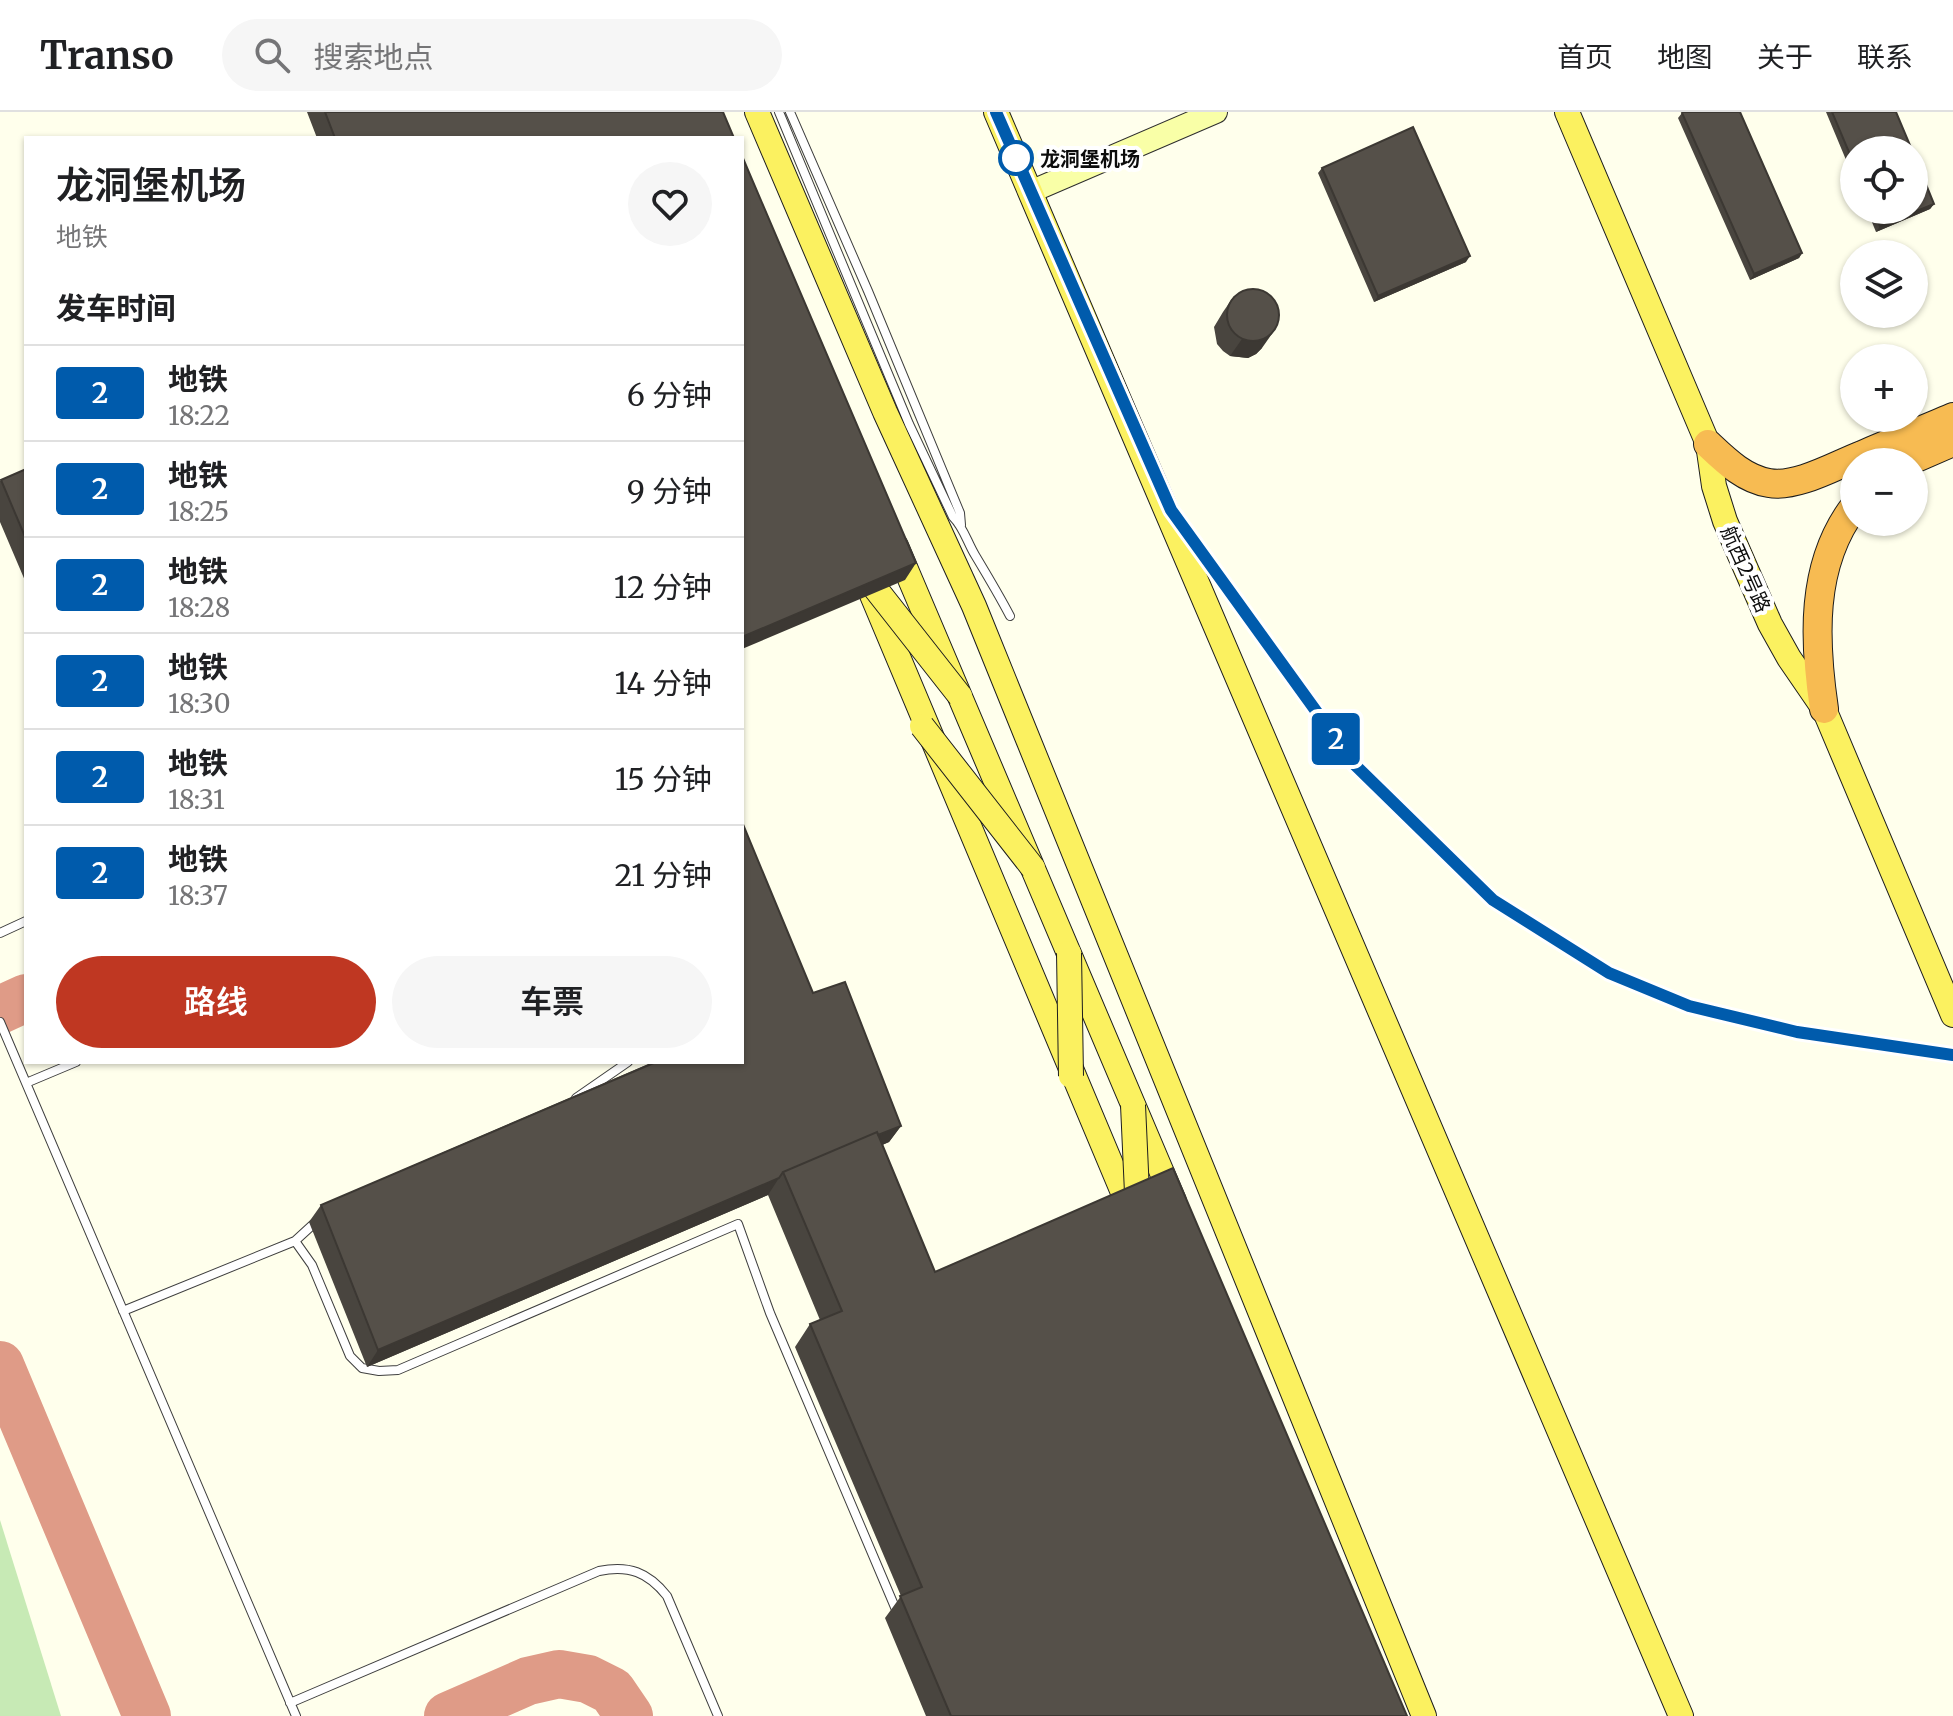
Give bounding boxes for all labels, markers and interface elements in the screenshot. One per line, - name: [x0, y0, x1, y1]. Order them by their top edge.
- search box: [222, 19, 782, 91]
- text: Transo: [40, 32, 174, 79]
- icon: search: [250, 33, 294, 77]
- text: 搜索地点: [314, 38, 434, 76]
- text: 首页: [1557, 39, 1613, 75]
- text: 地图: [1657, 39, 1713, 75]
- text: 关于: [1757, 39, 1813, 75]
- text: 联系: [1857, 39, 1913, 75]
- map controls: [1840, 136, 1928, 536]
- button: locate: [1840, 136, 1928, 224]
- marker: 龙洞堡机场: [999, 141, 1033, 175]
- place label: 龙洞堡机场: [1040, 146, 1140, 171]
- text: 龙洞堡机场: [56, 162, 246, 209]
- button: heart: [628, 162, 712, 246]
- text: 地铁: [56, 220, 108, 253]
- button: layers: [1840, 240, 1928, 328]
- text: 发车时间: [56, 289, 176, 327]
- button: +: [1840, 344, 1928, 432]
- text: 地铁: [168, 360, 228, 398]
- text: 2: [92, 375, 108, 411]
- text: 6 分钟: [627, 376, 712, 414]
- text: 18:22: [168, 399, 230, 432]
- button: −: [1840, 448, 1928, 536]
- text: 地铁: [168, 456, 228, 494]
- text: 2: [92, 471, 108, 507]
- text: 9 分钟: [627, 472, 712, 510]
- text: 18:25: [168, 495, 229, 528]
- street label: 航西2号路: [1716, 522, 1776, 616]
- text: 地铁: [168, 552, 228, 590]
- text: 2: [92, 567, 108, 603]
- text: 12 分钟: [614, 568, 712, 606]
- text: 18:28: [168, 591, 230, 624]
- text: 地铁: [168, 648, 228, 686]
- text: 2: [92, 663, 108, 699]
- text: 14 分钟: [615, 664, 712, 702]
- text: 18:30: [168, 687, 230, 720]
- line badge: 2: [1310, 713, 1362, 765]
- text: 2: [1328, 721, 1344, 757]
- text: 地铁: [168, 744, 228, 782]
- text: 2: [92, 759, 108, 795]
- text: 15 分钟: [615, 760, 712, 798]
- text: 18:31: [168, 783, 225, 816]
- text: 地铁: [168, 840, 228, 878]
- text: 2: [92, 855, 108, 891]
- text: 21 分钟: [614, 856, 712, 894]
- text: 18:37: [168, 879, 228, 912]
- button: 路线: [56, 956, 376, 1048]
- button: 车票: [392, 956, 712, 1048]

